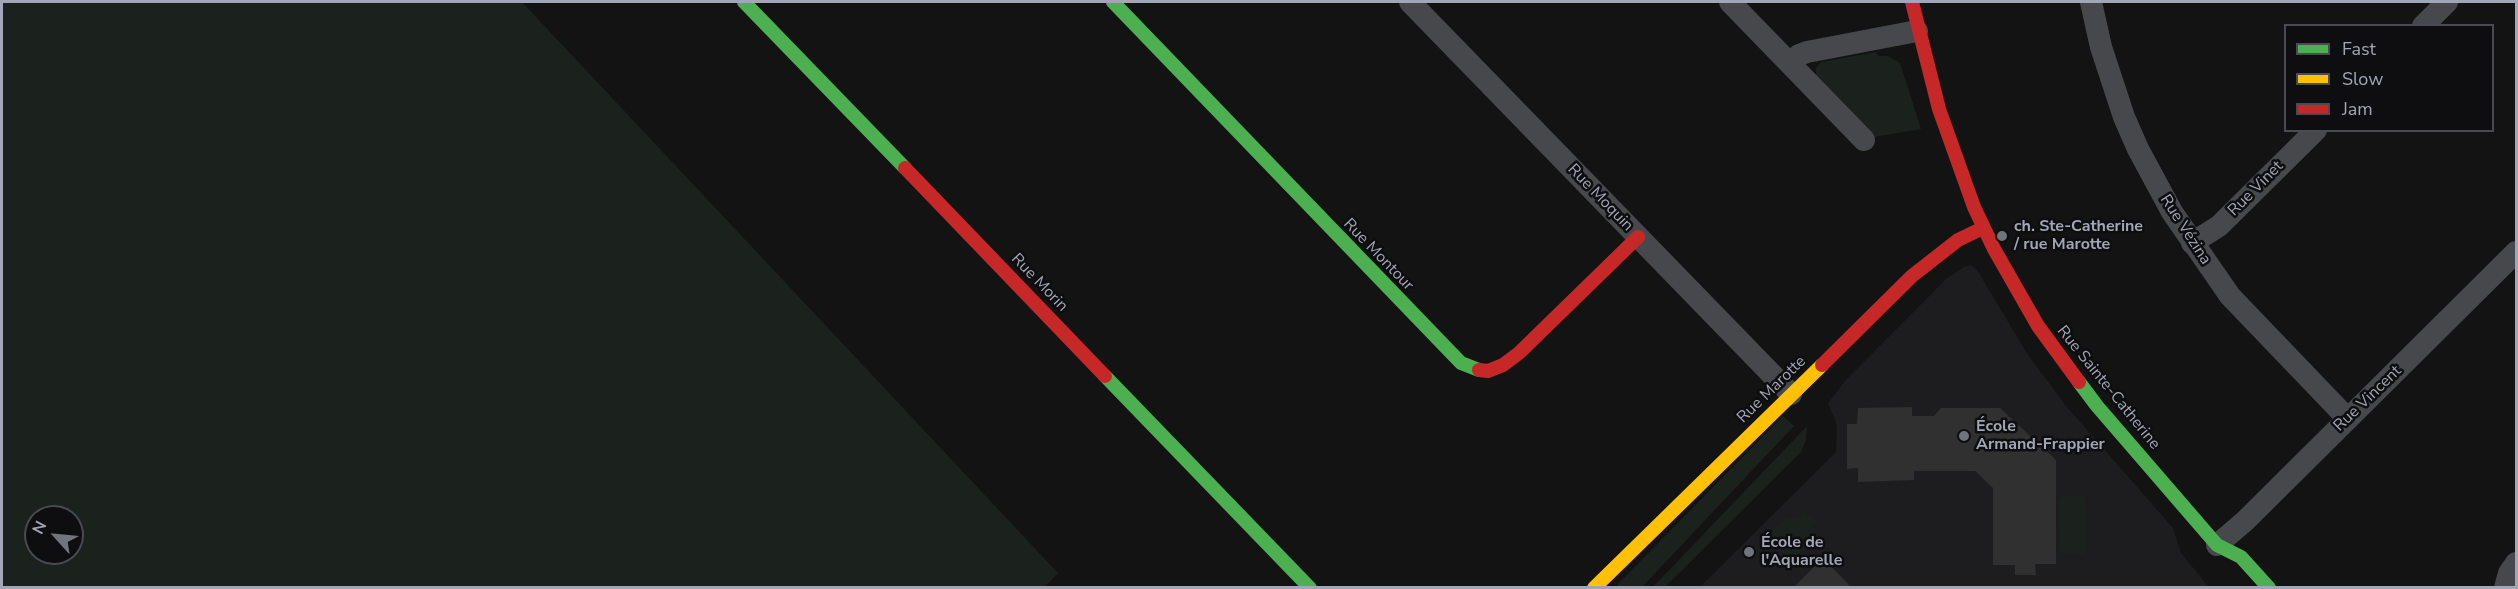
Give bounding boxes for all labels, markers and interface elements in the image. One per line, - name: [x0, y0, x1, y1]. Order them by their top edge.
- legend: [2284, 24, 2494, 132]
- text: Fast: [2342, 37, 2376, 61]
- text: Slow: [2342, 67, 2383, 91]
- text: Jam: [2342, 97, 2373, 121]
- street label: Rue Vinet: [2224, 157, 2288, 221]
- street label: Rue Moquin: [1563, 160, 1637, 236]
- street label: Rue Vézina: [2155, 191, 2215, 269]
- street label: Rue Montour: [1339, 215, 1417, 295]
- place label: ch. Ste-Catherine / rue Marotte: [2014, 217, 2143, 255]
- marker: ch. Ste-Catherine / rue Marotte: [1995, 229, 2009, 243]
- street label: Rue Morin: [1007, 250, 1071, 316]
- street label: Rue Sainte-Catherine: [2052, 322, 2164, 454]
- street label: Rue Marotte: [1734, 352, 1810, 428]
- street label: Rue Vincent: [2330, 362, 2406, 436]
- place label: École Armand-Frappier: [1976, 417, 2105, 455]
- marker: École Armand-Frappier: [1957, 429, 1971, 443]
- north arrow: [24, 505, 84, 565]
- text: N: [27, 517, 52, 538]
- place label: École de l'Aquarelle: [1761, 533, 1842, 571]
- marker: École de l'Aquarelle: [1742, 545, 1756, 559]

